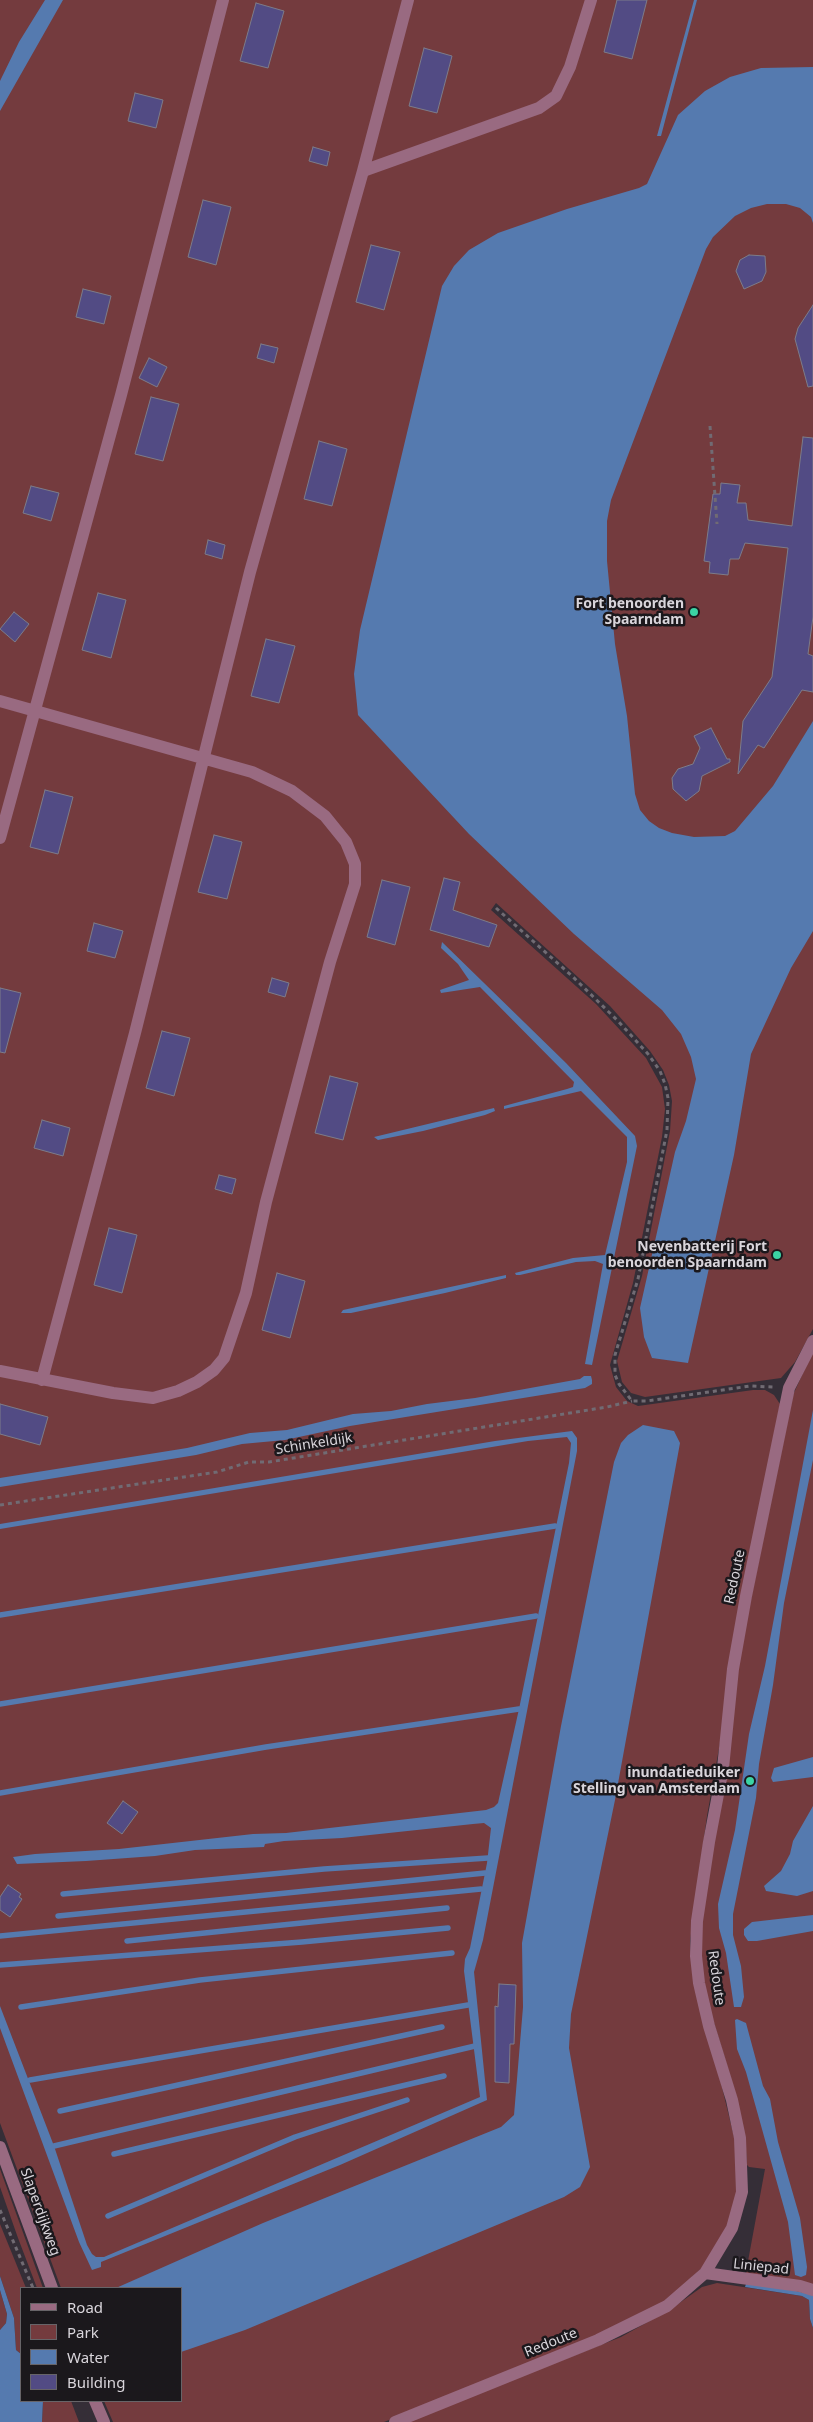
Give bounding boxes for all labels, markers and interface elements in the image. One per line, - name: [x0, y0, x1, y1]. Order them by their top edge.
- place label: Fort benoorden Spaarndam: [576, 596, 684, 628]
- marker: Fort benoorden Spaarndam: [688, 606, 700, 618]
- place label: Nevenbatterij Fort benoorden Spaarndam: [608, 1239, 767, 1272]
- marker: Nevenbatterij Fort benoorden Spaarndam: [771, 1249, 783, 1261]
- street label: Schinkeldijk: [274, 1430, 354, 1458]
- street label: Redoute: [721, 1548, 749, 1606]
- place label: inundatieduiker Stelling van Amsterdam: [573, 1765, 740, 1798]
- marker: inundatieduiker Stelling van Amsterdam: [744, 1775, 756, 1787]
- street label: Redoute: [704, 1949, 728, 2007]
- street label: Slaperdijkweg: [16, 2166, 64, 2258]
- street label: Liniepad: [732, 2256, 790, 2278]
- legend: [20, 2287, 182, 2402]
- text: Road: [67, 2297, 103, 2317]
- text: Park: [67, 2322, 99, 2342]
- street label: Redoute: [522, 2325, 580, 2361]
- text: Water: [67, 2347, 109, 2367]
- text: Building: [67, 2372, 125, 2392]

